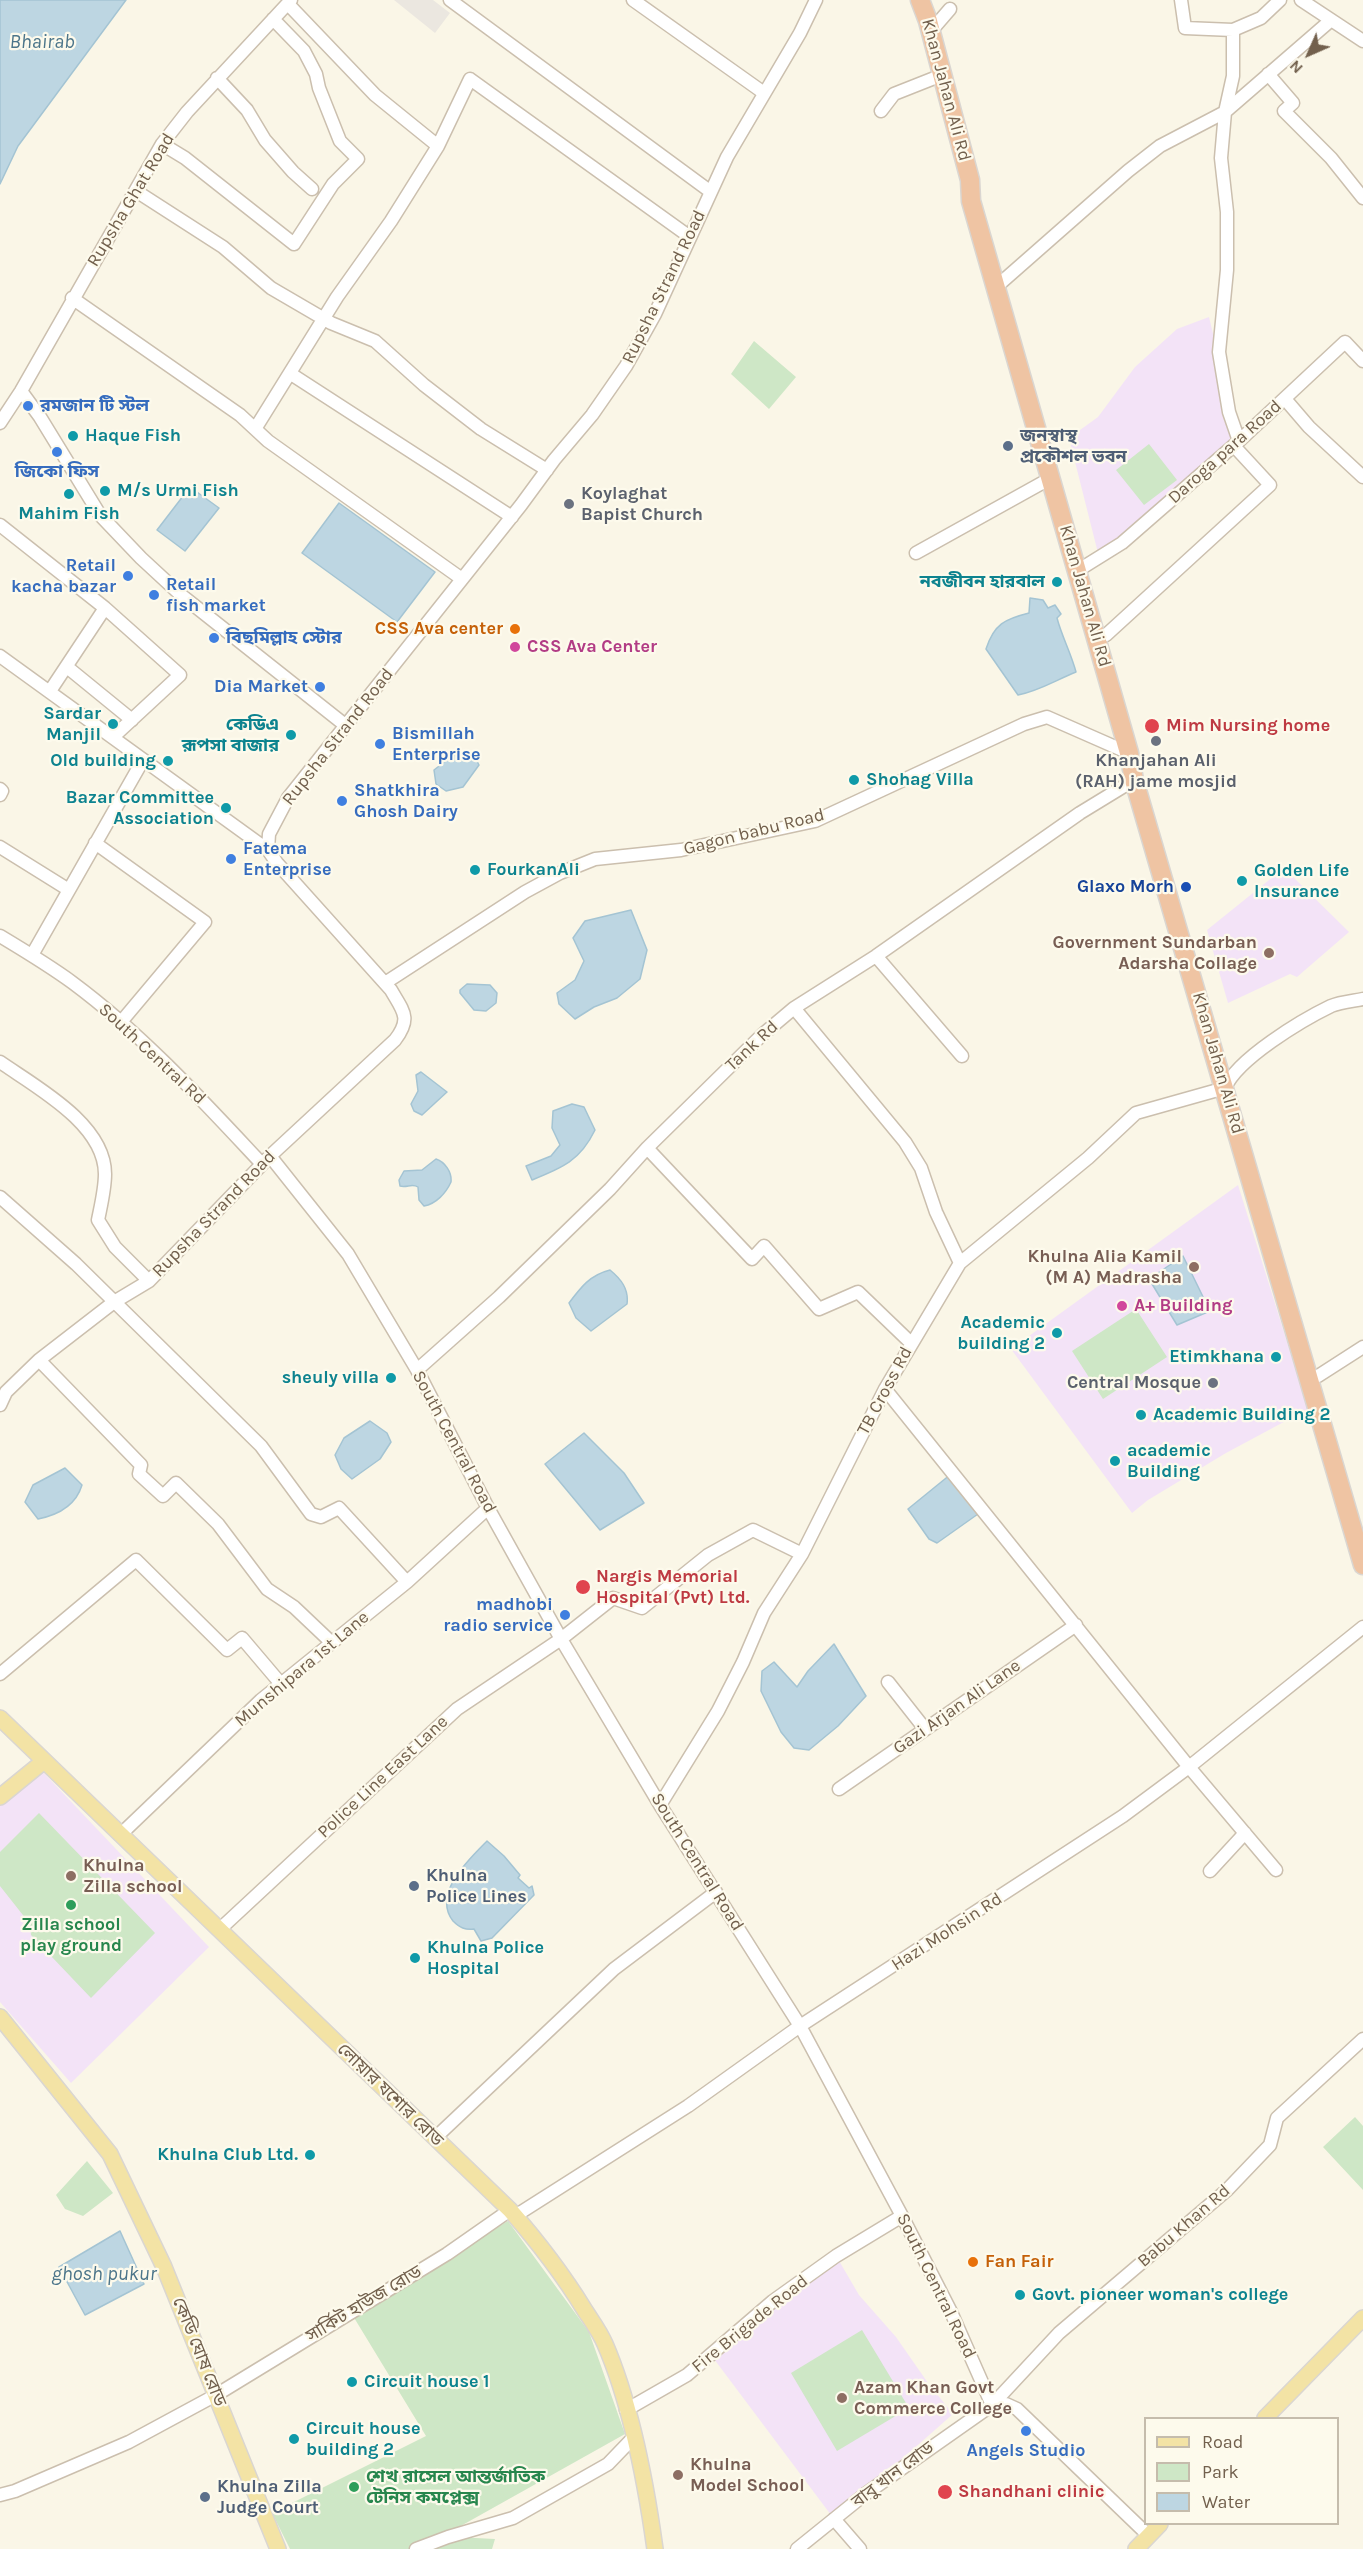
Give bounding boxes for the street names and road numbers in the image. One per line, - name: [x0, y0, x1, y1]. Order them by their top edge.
- street label: Khan Jahan Ali Rd: [917, 16, 975, 164]
- street label: Rupsha Ghat Road: [83, 129, 179, 271]
- street label: Rupsha Strand Road: [617, 207, 711, 367]
- street label: Daroga para Road: [1164, 395, 1286, 509]
- street label: Khan Jahan Ali Rd: [1054, 523, 1116, 669]
- street label: Rupsha Strand Road: [278, 664, 398, 810]
- street label: Gagon babu Road: [681, 804, 827, 860]
- street label: Khan Jahan Ali Rd: [1187, 990, 1249, 1136]
- street label: South Central Rd: [94, 999, 210, 1109]
- street label: Tank Rd: [721, 1016, 783, 1076]
- street label: Rupsha Strand Road: [148, 1146, 280, 1282]
- street label: TB Cross Rd: [853, 1343, 917, 1439]
- street label: South Central Road: [407, 1367, 501, 1517]
- street label: Munshipara 1st Lane: [230, 1607, 374, 1731]
- street label: Gazi Arjan Ali Lane: [889, 1655, 1025, 1759]
- street label: Police Line East Lane: [313, 1711, 453, 1843]
- street label: South Central Road: [646, 1789, 748, 1935]
- street label: Hazi Mohsin Rd: [888, 1888, 1006, 1976]
- street label: লোয়ার যশোর রোড: [332, 2039, 448, 2151]
- street label: Babu Khan Rd: [1133, 2180, 1235, 2272]
- street label: South Central Road: [892, 2210, 980, 2362]
- street label: সার্কিট হাউজ রোড: [302, 2261, 426, 2347]
- street label: Fire Brigade Road: [687, 2270, 813, 2378]
- street label: কেডি ঘোষ রোড: [167, 2294, 231, 2410]
- street label: বাবু খান রোড: [848, 2437, 938, 2513]

